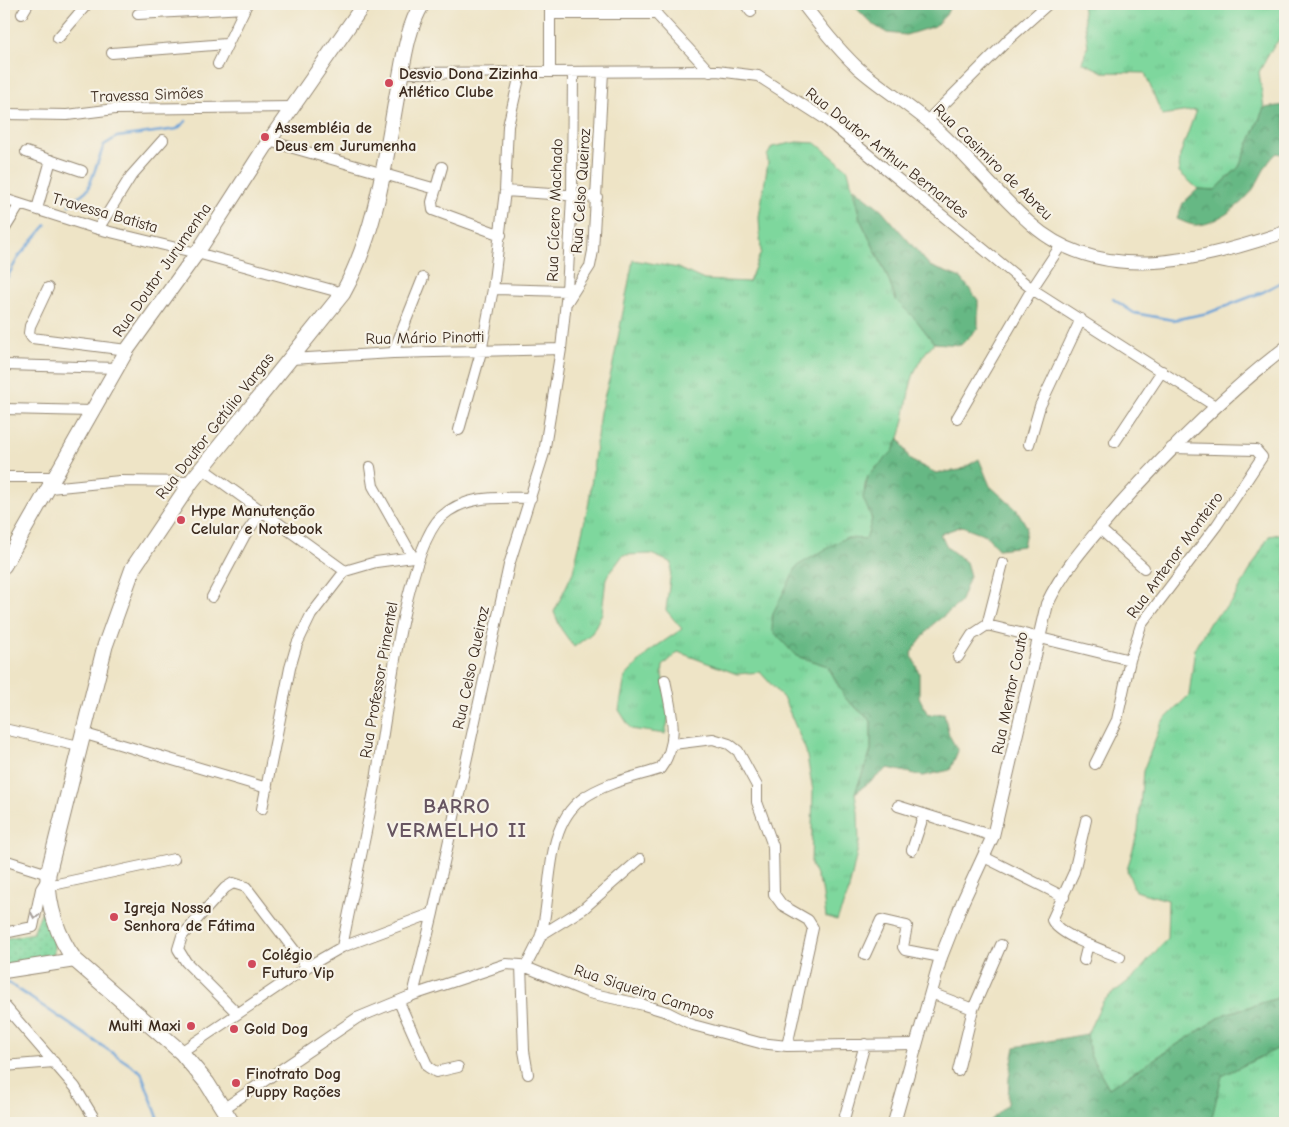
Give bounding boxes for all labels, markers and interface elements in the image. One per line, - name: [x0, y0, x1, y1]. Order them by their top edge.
- place label: Desvio Dona Zizinha Atlético Clube: [399, 65, 538, 101]
- marker: Desvio Dona Zizinha Atlético Clube: [383, 77, 395, 89]
- street label: Travessa Simões: [90, 84, 204, 106]
- street label: Rua Doutor Arthur Bernardes: [802, 84, 972, 222]
- street label: Rua Casimiro de Abreu: [930, 101, 1056, 223]
- place label: Assembléia de Deus em Jurumenha: [275, 119, 416, 155]
- street label: Rua Celso Queiroz: [568, 128, 594, 254]
- marker: Assembléia de Deus em Jurumenha: [259, 131, 271, 143]
- street label: Rua Cícero Machado: [544, 138, 566, 282]
- street label: Travessa Batista: [50, 189, 160, 237]
- street label: Rua Doutor Jurumenha: [109, 200, 215, 340]
- street label: Rua Mário Pinotti: [365, 328, 485, 348]
- street label: Rua Doutor Getúlio Vargas: [152, 349, 278, 503]
- street label: Rua Antenor Monteiro: [1123, 488, 1227, 622]
- place label: Hype Manutenção Celular e Notebook: [191, 502, 322, 538]
- marker: Hype Manutenção Celular e Notebook: [175, 514, 187, 526]
- street label: Rua Professor Pimentel: [356, 600, 402, 760]
- street label: Rua Celso Queiroz: [449, 605, 493, 731]
- street label: Rua Mentor Couto: [988, 630, 1032, 756]
- district label: BARRO VERMELHO II: [387, 794, 527, 842]
- place label: Igreja Nossa Senhora de Fátima: [124, 899, 255, 935]
- marker: Igreja Nossa Senhora de Fátima: [108, 911, 120, 923]
- one-way arrow: [30, 912, 40, 921]
- place label: Colégio Futuro Vip: [262, 946, 334, 982]
- marker: Colégio Futuro Vip: [246, 958, 258, 970]
- street label: Rua Siqueira Campos: [572, 961, 717, 1023]
- place label: Multi Maxi: [108, 1017, 181, 1035]
- marker: Multi Maxi: [185, 1020, 197, 1032]
- place label: Gold Dog: [244, 1020, 308, 1038]
- marker: Gold Dog: [228, 1023, 240, 1035]
- place label: Finotrato Dog Puppy Rações: [246, 1065, 341, 1101]
- marker: Finotrato Dog Puppy Rações: [230, 1077, 242, 1089]

